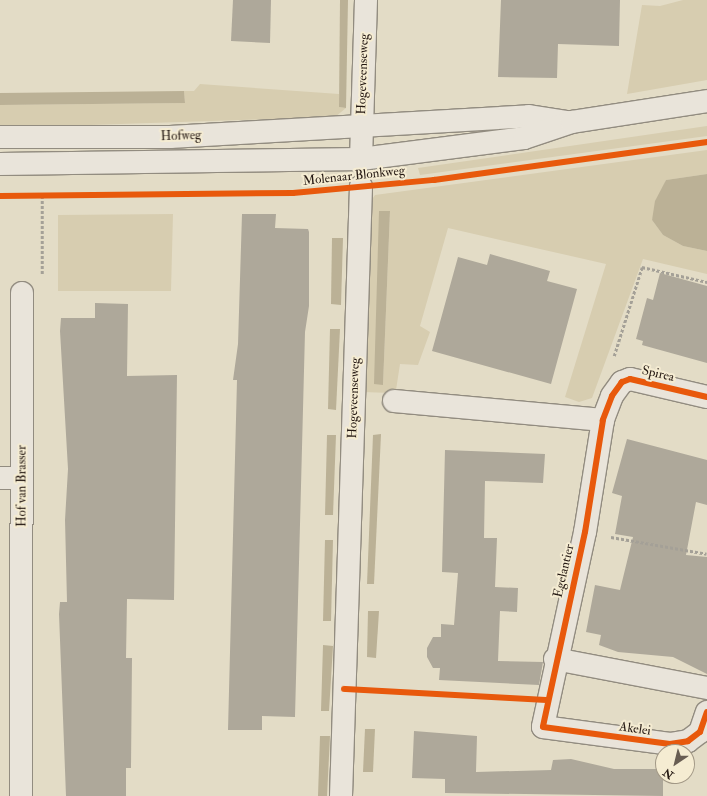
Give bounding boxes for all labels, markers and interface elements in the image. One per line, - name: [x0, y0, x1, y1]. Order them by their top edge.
- street label: Hogeveenseweg: [354, 33, 372, 115]
- street label: Hofweg: [160, 127, 202, 145]
- street label: Molenaar Blonkweg: [302, 163, 406, 189]
- street label: Hogeveenseweg: [345, 357, 363, 439]
- street label: Spirea: [640, 363, 676, 385]
- street label: Hof van Brasser: [14, 445, 30, 527]
- street label: Egelantier: [550, 543, 578, 599]
- street label: Akelei: [618, 719, 652, 739]
- north arrow: [655, 744, 695, 784]
- text: N: [661, 765, 676, 782]

